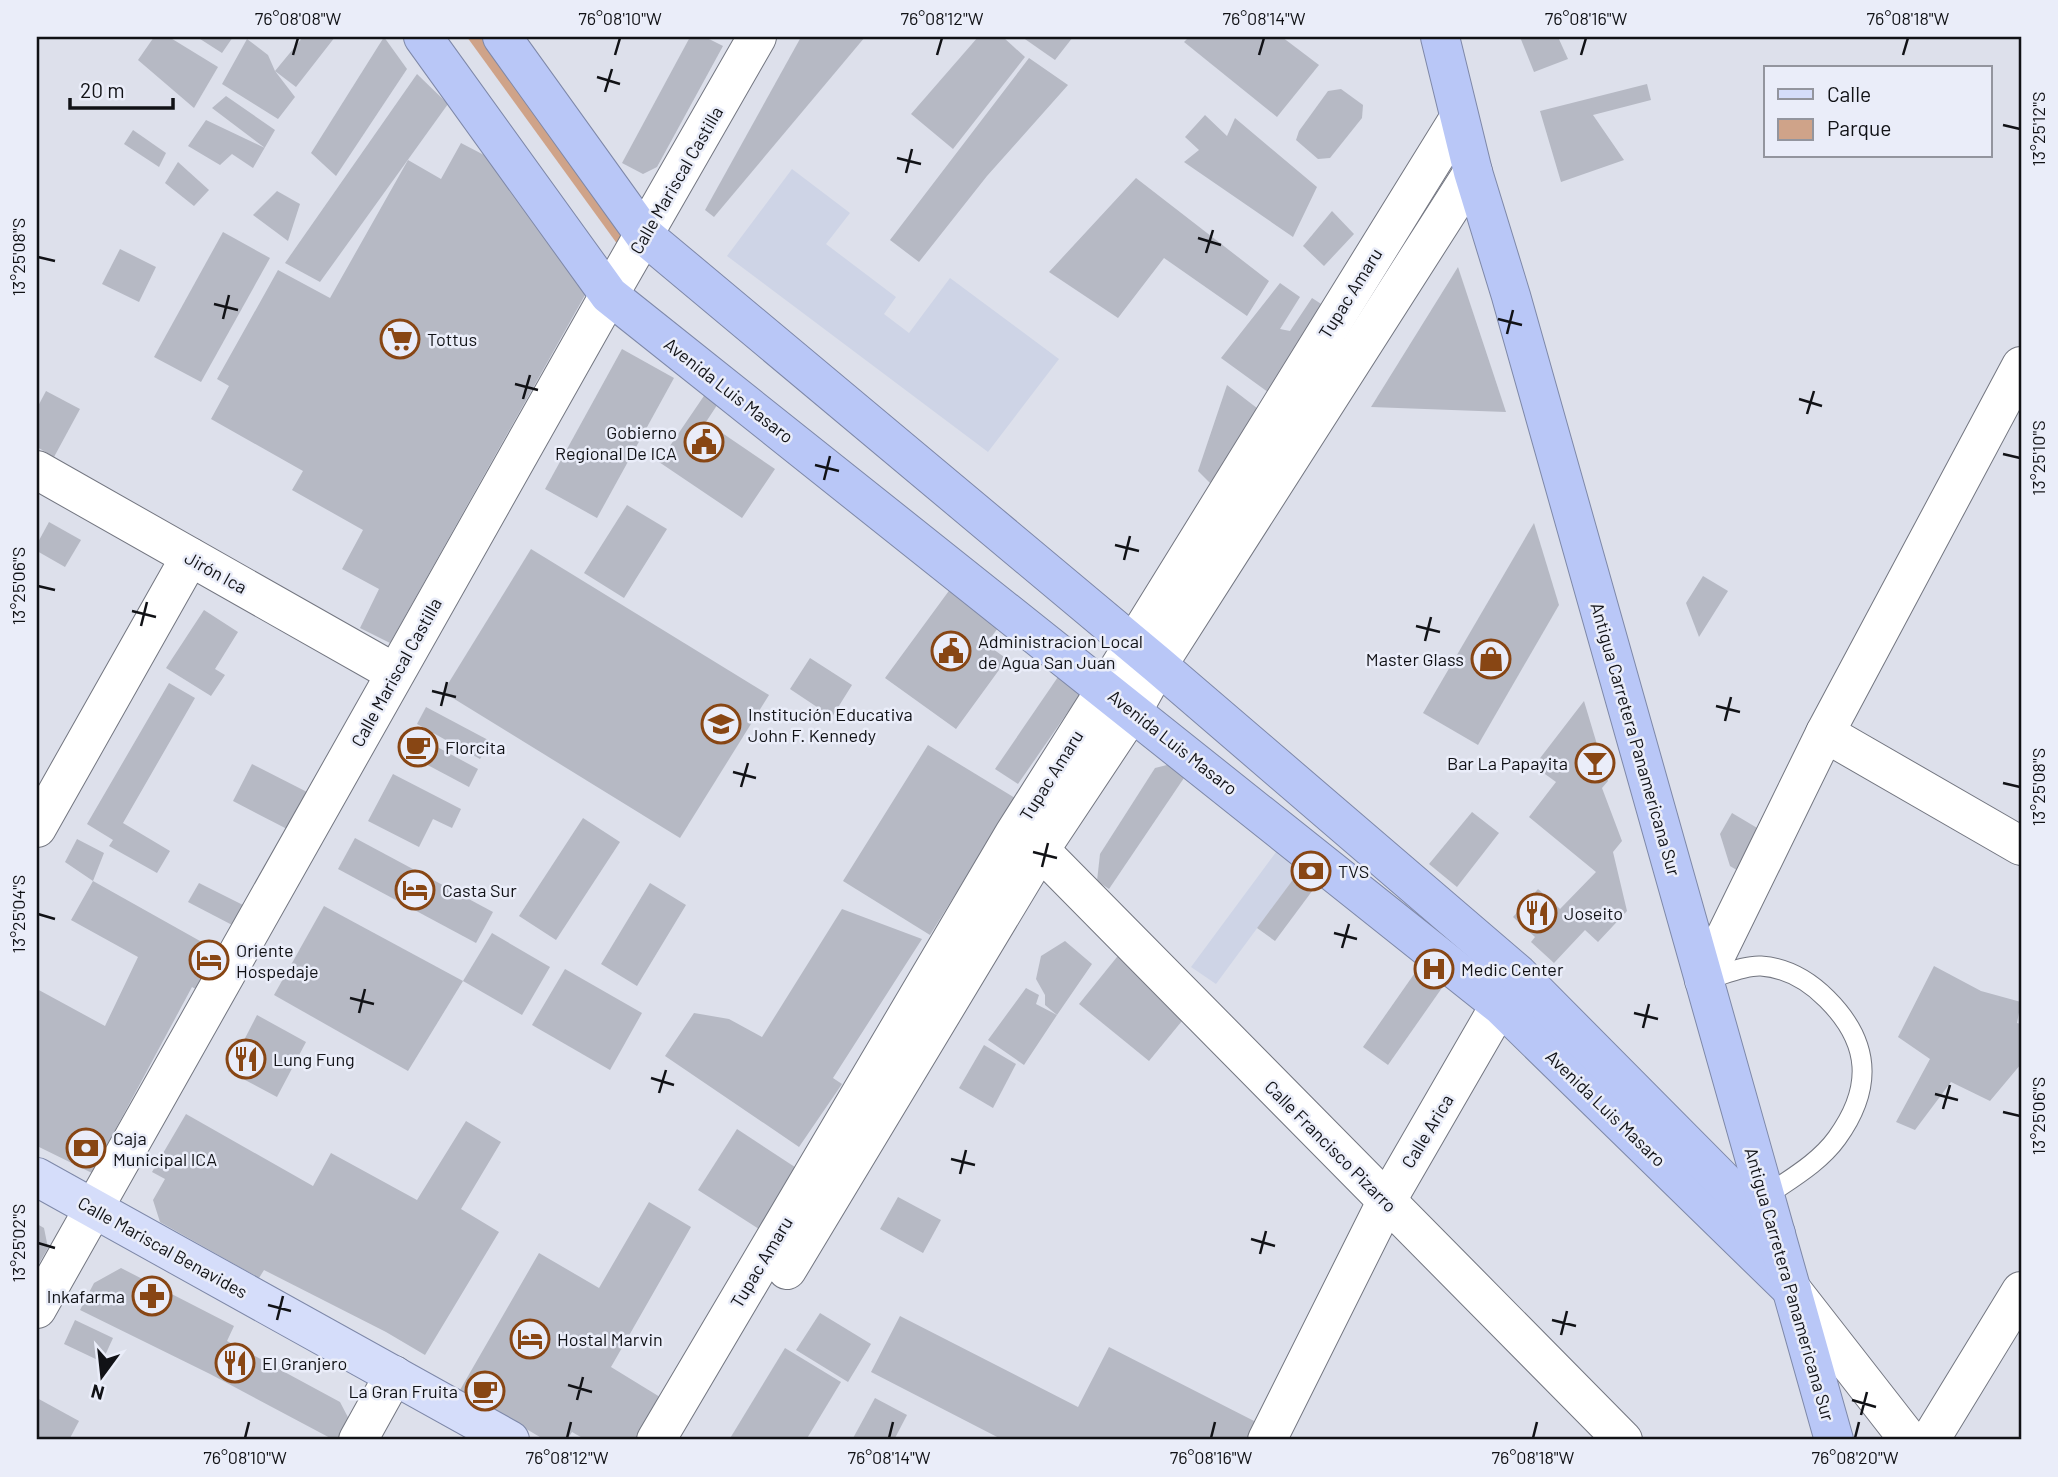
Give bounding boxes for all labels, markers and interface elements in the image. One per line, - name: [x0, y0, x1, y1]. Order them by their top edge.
- text: 76°08'08"W: [255, 7, 342, 29]
- text: 76°08'10"W: [578, 7, 662, 29]
- text: 76°08'12"W: [900, 7, 984, 29]
- text: 76°08'14"W: [1222, 7, 1306, 29]
- text: 76°08'16"W: [1545, 7, 1628, 29]
- text: 76°08'18"W: [1867, 7, 1950, 29]
- scale bar: [70, 66, 173, 110]
- legend: [1764, 66, 1992, 158]
- text: 20 m: [80, 77, 125, 102]
- text: Calle: [1827, 81, 1871, 106]
- text: 13°25'12"S: [2027, 92, 2049, 166]
- street label: Calle Mariscal Castilla: [625, 102, 727, 258]
- text: Parque: [1827, 115, 1892, 140]
- text: 13°25'08"S: [7, 218, 29, 296]
- street label: Tupac Amaru: [1314, 244, 1386, 342]
- supermarket icon: Tottus: [379, 318, 421, 360]
- place label: Tottus: [427, 328, 477, 350]
- street label: Avenida Luis Masaro: [660, 333, 798, 447]
- text: 13°25'10"S: [2027, 420, 2049, 496]
- place label: Gobierno Regional De ICA: [555, 421, 677, 464]
- public building icon: Gobierno Regional De ICA: [683, 421, 725, 463]
- street label: Jirón Ica: [181, 546, 251, 598]
- text: 13°25'06"S: [7, 547, 29, 625]
- street label: Calle Mariscal Castilla: [346, 594, 446, 750]
- street label: Antigua Carretera Panamericana Sur: [1586, 600, 1686, 879]
- public building icon: Administracion Local de Agua San Juan: [930, 630, 972, 672]
- place label: Administracion Local de Agua San Juan: [978, 630, 1143, 673]
- shop icon: Master Glass: [1470, 638, 1512, 680]
- place label: Master Glass: [1366, 648, 1464, 670]
- street label: Avenida Luis Masaro: [1104, 685, 1242, 799]
- school or university icon: Institución Educativa John F. Kennedy: [700, 703, 742, 745]
- place label: Institución Educativa John F. Kennedy: [748, 703, 913, 746]
- cafe icon: Florcita: [397, 726, 439, 768]
- street label: Tupac Amaru: [1015, 726, 1087, 824]
- place label: Florcita: [445, 736, 505, 758]
- bar icon: Bar La Papayita: [1574, 742, 1616, 784]
- text: 13°25'08"S: [2027, 748, 2049, 826]
- place label: Bar La Papayita: [1447, 752, 1568, 774]
- bank icon: TVS: [1290, 850, 1332, 892]
- place label: TVS: [1338, 860, 1369, 882]
- hotel icon: Casta Sur: [394, 869, 436, 911]
- text: 13°25'04"S: [7, 875, 29, 953]
- place label: Casta Sur: [442, 879, 517, 901]
- restaurant icon: Joseito: [1516, 892, 1558, 934]
- place label: Joseito: [1564, 902, 1623, 924]
- hotel icon: Oriente Hospedaje: [188, 939, 230, 981]
- place label: Oriente Hospedaje: [236, 939, 319, 982]
- hospital icon: Medic Center: [1413, 948, 1455, 990]
- place label: Medic Center: [1461, 958, 1564, 980]
- restaurant icon: Lung Fung: [225, 1038, 267, 1080]
- street label: Avenida Luis Masaro: [1541, 1045, 1671, 1171]
- place label: Lung Fung: [273, 1048, 355, 1070]
- street label: Calle Francisco Pizarro: [1261, 1076, 1401, 1216]
- text: 13°25'06"S: [2027, 1077, 2049, 1155]
- street label: Calle Arica: [1396, 1090, 1458, 1172]
- bank icon: Caja Municipal ICA: [65, 1127, 107, 1169]
- place label: Caja Municipal ICA: [113, 1127, 217, 1170]
- street label: Antigua Carretera Panamericana Sur: [1740, 1145, 1840, 1424]
- street label: Calle Mariscal Benavides: [74, 1191, 252, 1303]
- text: 13°25'02"S: [7, 1204, 29, 1282]
- street label: Tupac Amaru: [725, 1212, 797, 1312]
- pharmacy icon: Inkafarma: [131, 1275, 173, 1317]
- place label: Inkafarma: [47, 1285, 125, 1307]
- hotel icon: Hostal Marvin: [509, 1318, 551, 1360]
- place label: Hostal Marvin: [557, 1328, 663, 1350]
- north arrow: [66, 1340, 136, 1410]
- restaurant icon: El Granjero: [214, 1342, 256, 1384]
- place label: El Granjero: [262, 1352, 347, 1374]
- cafe icon: La Gran Fruita: [464, 1370, 506, 1412]
- text: N: [88, 1380, 107, 1406]
- place label: La Gran Fruita: [348, 1380, 458, 1402]
- text: 76°08'10"W: [203, 1446, 287, 1468]
- text: 76°08'12"W: [525, 1446, 609, 1468]
- text: 76°08'14"W: [847, 1446, 931, 1468]
- text: 76°08'16"W: [1170, 1446, 1253, 1468]
- text: 76°08'18"W: [1492, 1446, 1575, 1468]
- text: 76°08'20"W: [1812, 1446, 1899, 1468]

